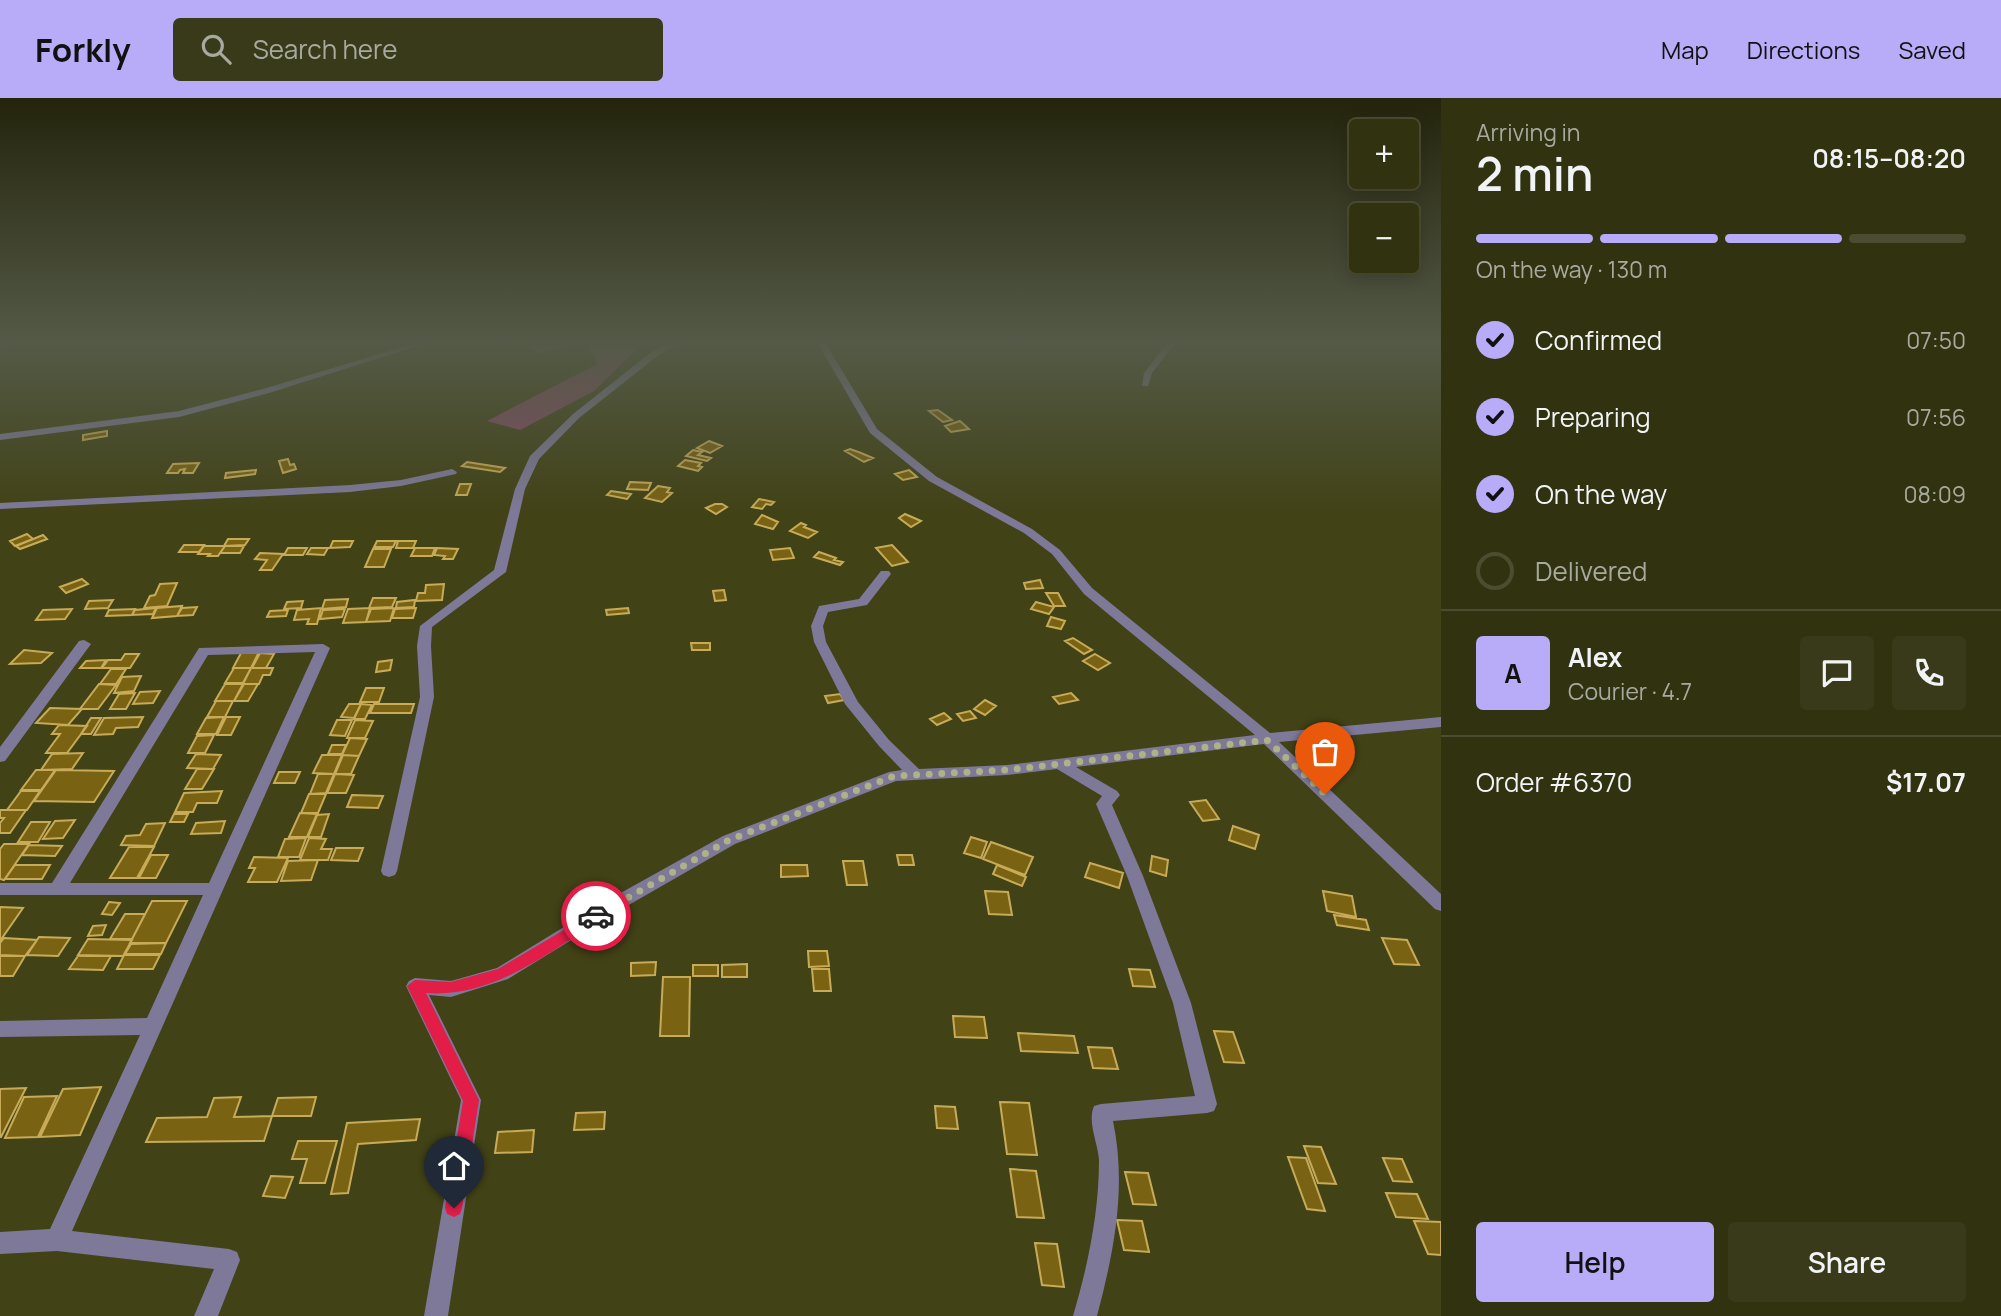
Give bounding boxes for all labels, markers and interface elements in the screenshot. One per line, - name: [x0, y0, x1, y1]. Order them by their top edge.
- search box: [173, 18, 663, 81]
- text: Forkly: [35, 27, 131, 72]
- icon: search: [197, 30, 235, 68]
- text: Search here: [253, 31, 397, 67]
- text: Map: [1661, 33, 1709, 66]
- text: Directions: [1747, 33, 1860, 66]
- text: Saved: [1898, 33, 1966, 66]
- text: Arriving in: [1476, 116, 1581, 148]
- map controls: [1349, 119, 1419, 273]
- button: +: [1349, 119, 1419, 189]
- text: 08:15–08:20: [1812, 140, 1966, 176]
- text: 2 min: [1476, 142, 1593, 205]
- button: −: [1349, 203, 1419, 273]
- text: On the way · 130 m: [1476, 253, 1667, 285]
- icon: check: [1476, 321, 1514, 359]
- text: Confirmed: [1535, 322, 1662, 358]
- text: 07:50: [1906, 324, 1966, 356]
- icon: check: [1476, 398, 1514, 436]
- text: Preparing: [1535, 399, 1651, 435]
- text: 07:56: [1906, 401, 1966, 433]
- icon: check: [1476, 475, 1514, 513]
- text: On the way: [1535, 476, 1667, 512]
- text: 08:09: [1903, 478, 1966, 510]
- text: Delivered: [1535, 553, 1647, 589]
- button: chat: [1800, 636, 1874, 710]
- button: phone: [1892, 636, 1966, 710]
- text: Alex: [1568, 639, 1622, 675]
- text: A: [1504, 655, 1522, 691]
- text: Courier · 4.7: [1568, 675, 1692, 707]
- pin: [1295, 722, 1355, 794]
- icon: bag: [1306, 733, 1344, 771]
- text: Order #6370: [1476, 764, 1632, 800]
- text: $17.07: [1886, 764, 1966, 800]
- courier: [561, 881, 631, 951]
- icon: car: [577, 897, 615, 935]
- pin: [424, 1136, 484, 1208]
- icon: home: [435, 1147, 473, 1185]
- button: Help: [1476, 1222, 1714, 1302]
- button: Share: [1728, 1222, 1966, 1302]

